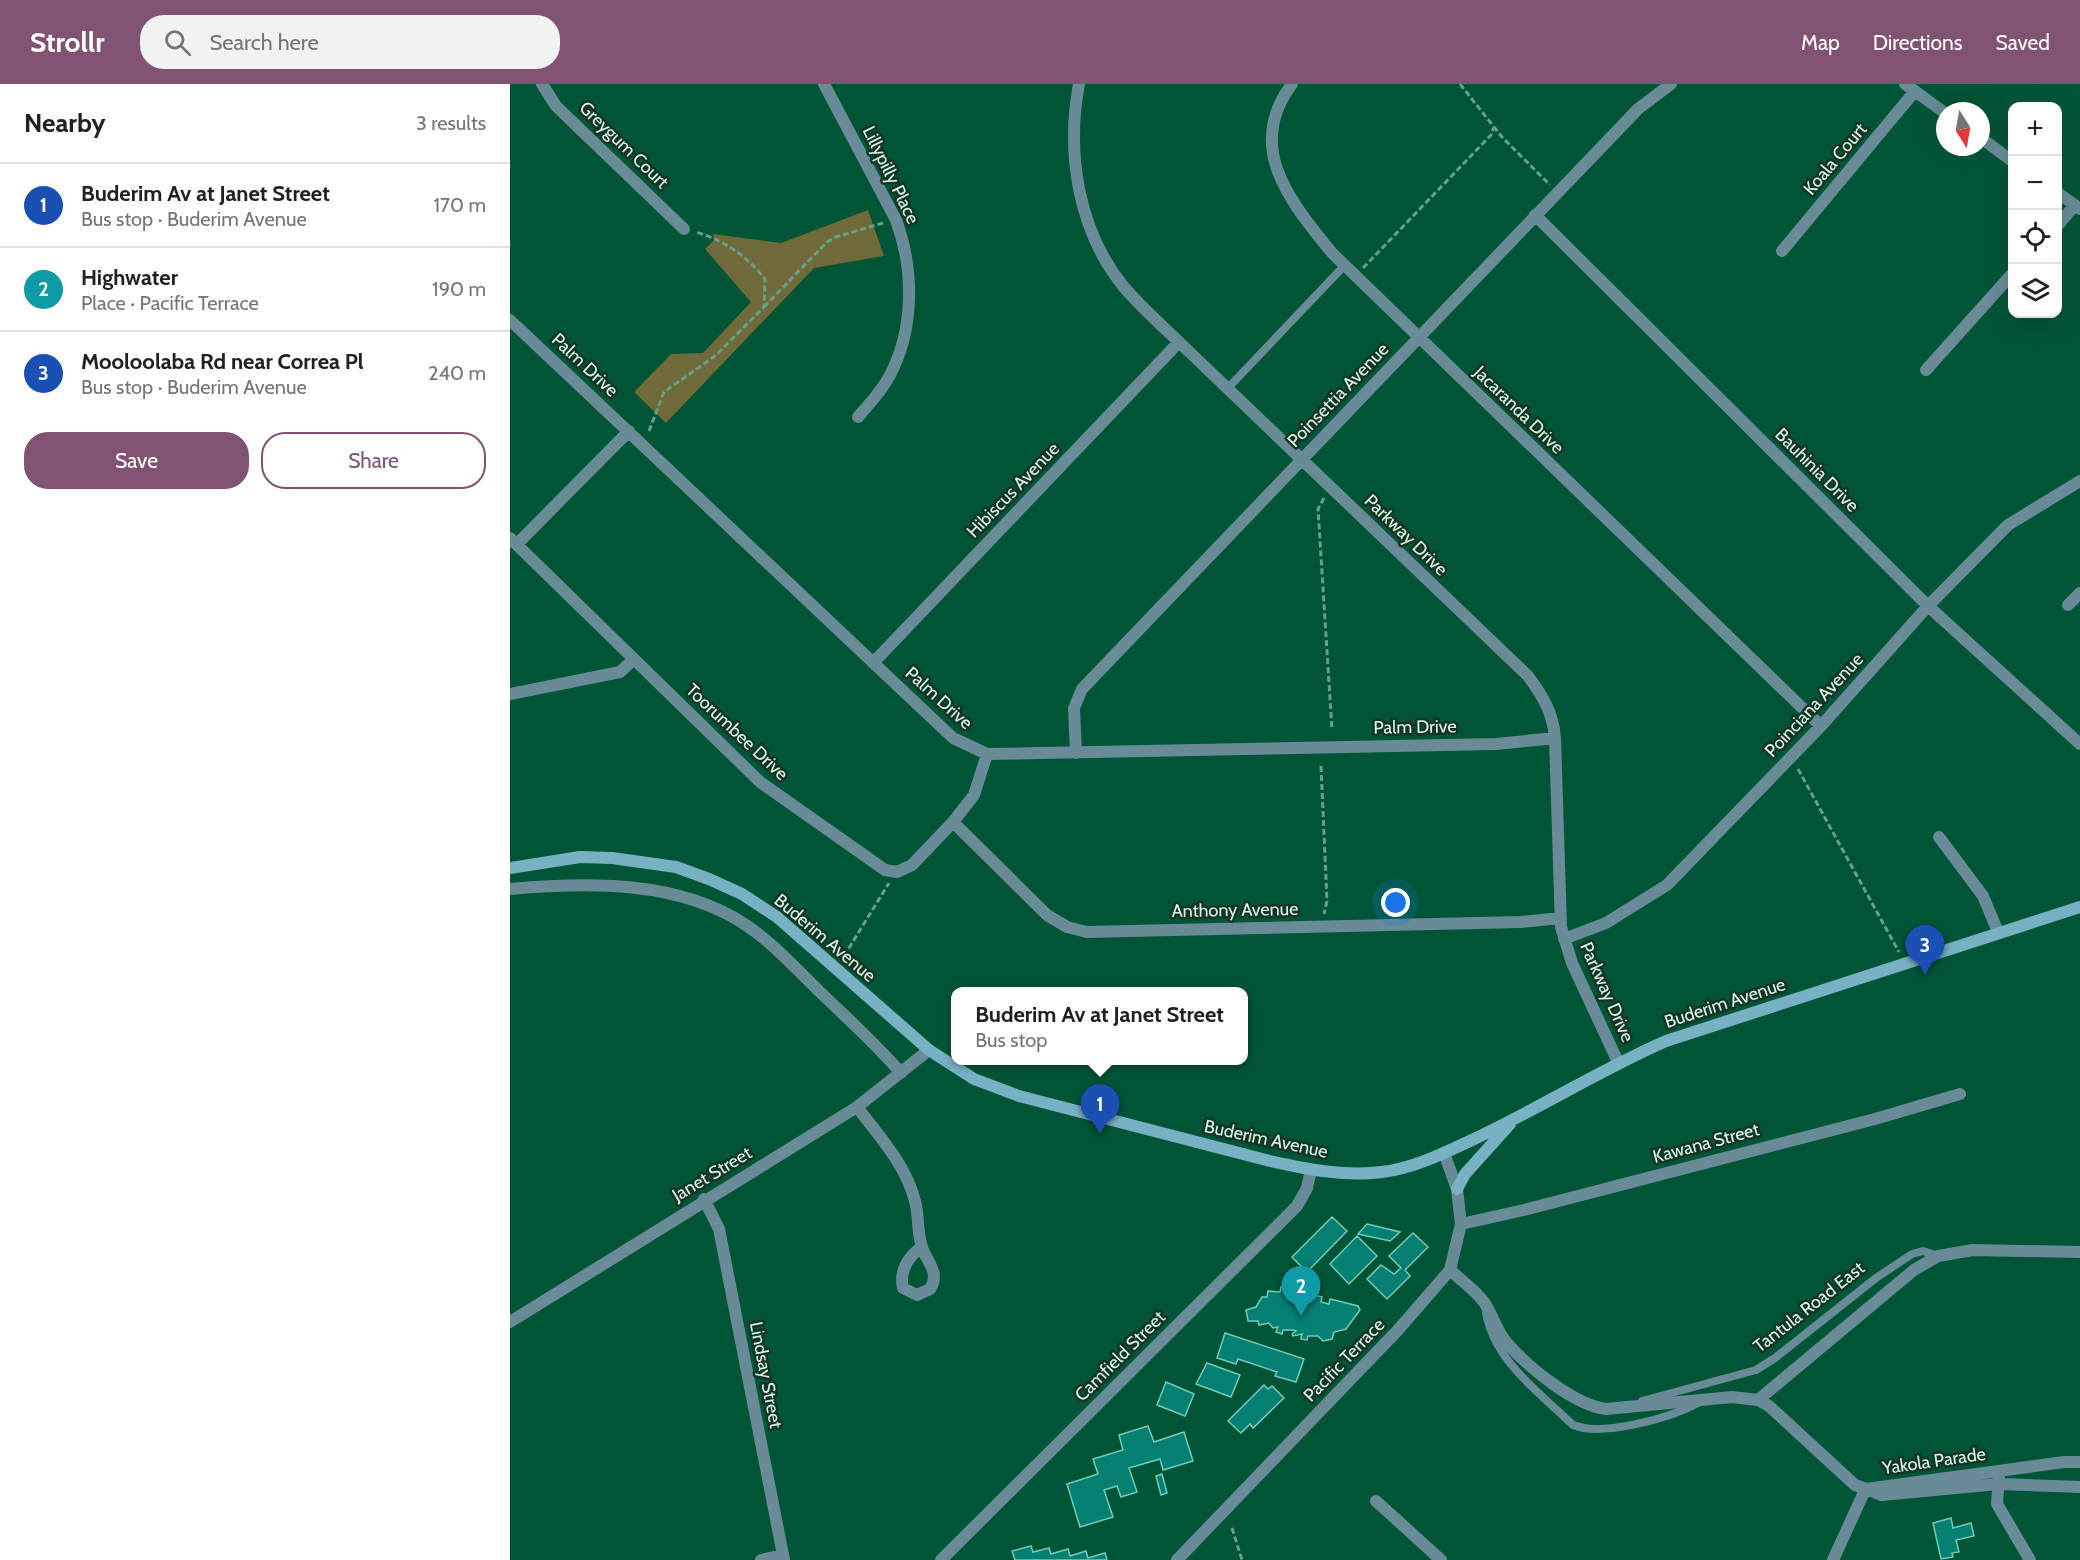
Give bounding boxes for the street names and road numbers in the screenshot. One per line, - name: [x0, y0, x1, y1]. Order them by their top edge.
- street label: Greygum Court: [575, 97, 673, 193]
- street label: Koala Court: [1799, 119, 1871, 199]
- street label: Lillypilly Place: [858, 123, 924, 227]
- street label: Palm Drive: [547, 329, 623, 401]
- street label: Poinsettia Avenue: [1283, 338, 1393, 452]
- street label: Jacaranda Drive: [1468, 361, 1569, 459]
- street label: Bauhinia Drive: [1771, 424, 1863, 516]
- street label: Hibiscus Avenue: [962, 438, 1064, 542]
- street label: Parkway Drive: [1360, 490, 1452, 580]
- street label: Poinciana Avenue: [1760, 648, 1868, 762]
- street label: Palm Drive: [901, 662, 977, 734]
- street label: Toorumbee Drive: [681, 679, 793, 785]
- street label: Palm Drive: [1373, 715, 1457, 739]
- street label: Buderim Avenue: [770, 889, 880, 987]
- street label: Anthony Avenue: [1171, 898, 1299, 922]
- street label: Parkway Drive: [1575, 939, 1639, 1045]
- street label: Buderim Avenue: [1662, 973, 1788, 1033]
- street label: Buderim Avenue: [1202, 1115, 1330, 1163]
- street label: Kawana Street: [1650, 1118, 1762, 1168]
- street label: Janet Street: [667, 1142, 756, 1207]
- street label: Tantula Road East: [1749, 1257, 1869, 1357]
- street label: Camfield Street: [1070, 1306, 1170, 1406]
- street label: Pacific Terrace: [1299, 1314, 1389, 1406]
- street label: Lindsay Street: [745, 1320, 787, 1430]
- street label: Yakola Parade: [1880, 1443, 1987, 1479]

